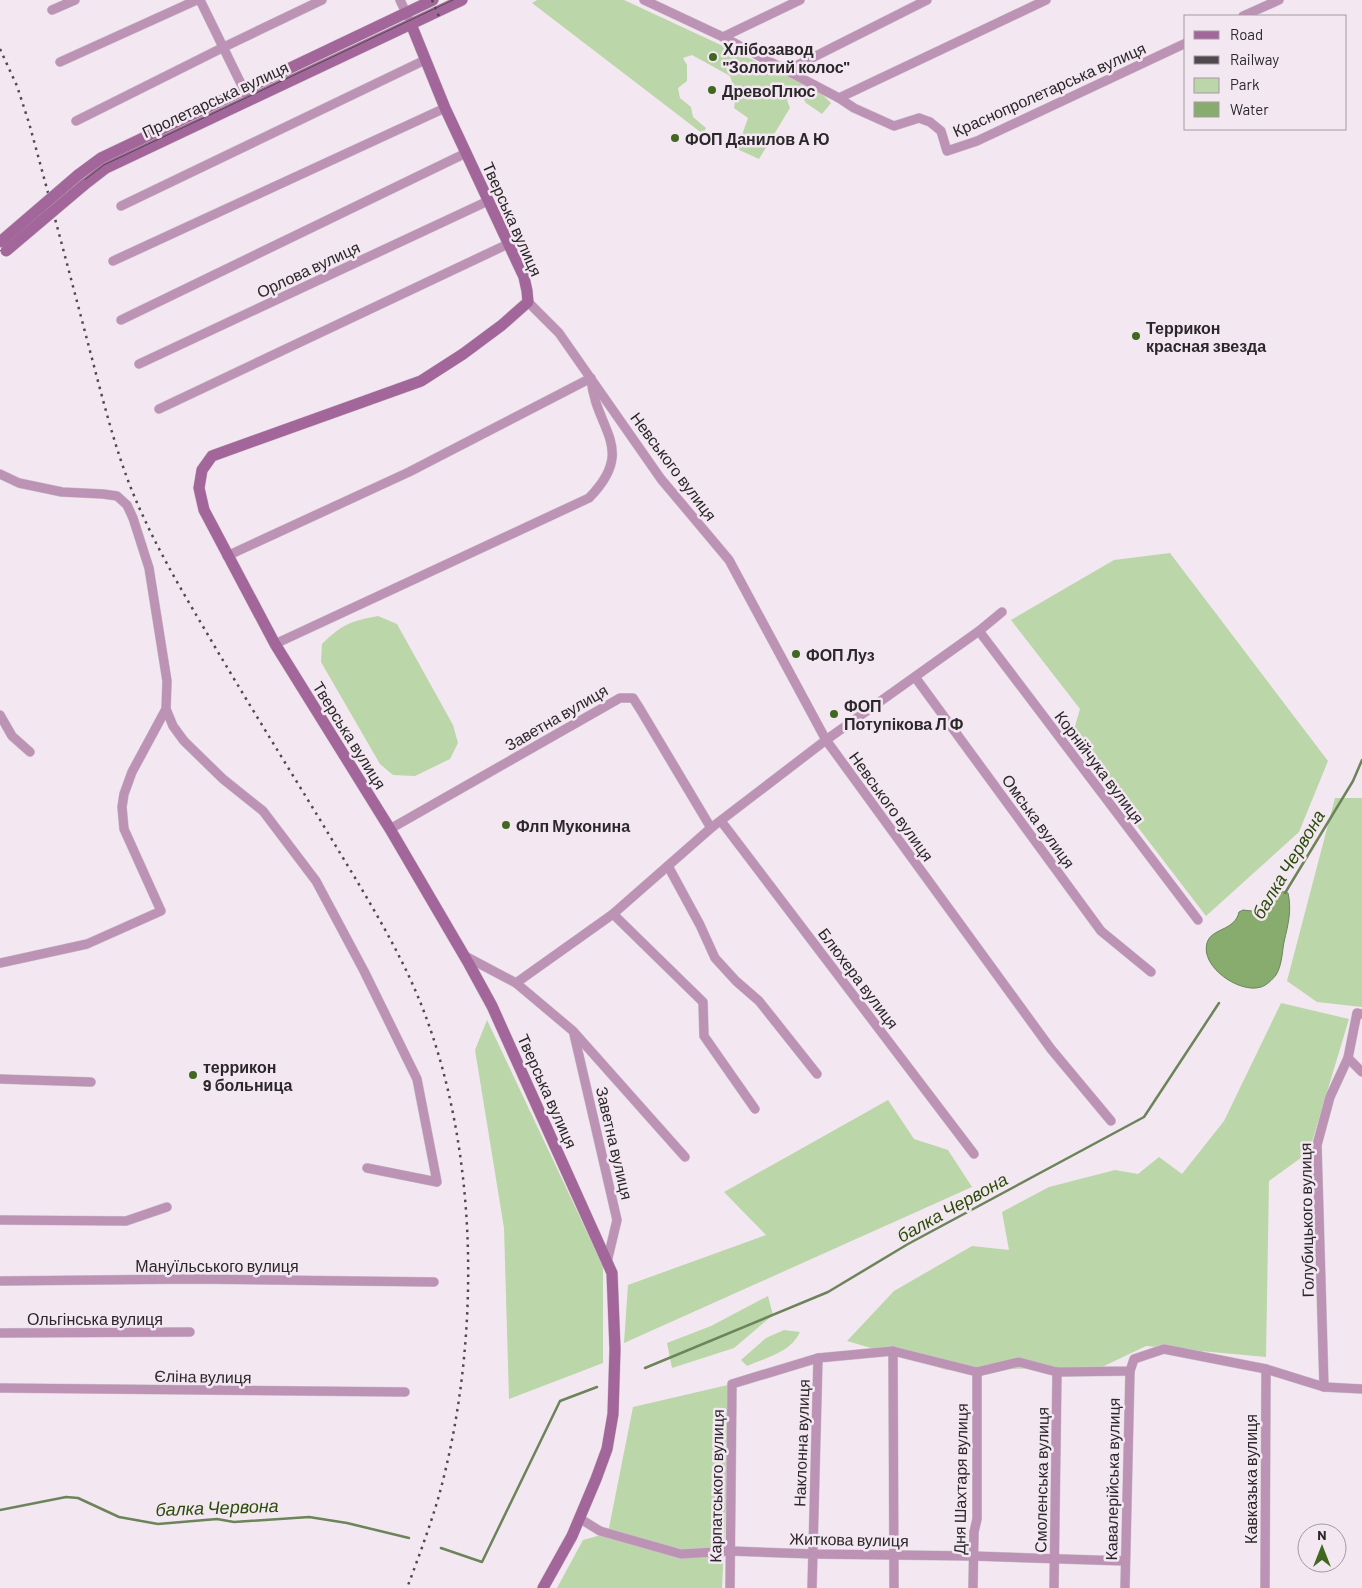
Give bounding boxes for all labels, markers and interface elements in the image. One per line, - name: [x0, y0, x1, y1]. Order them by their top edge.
- legend: [1184, 15, 1347, 130]
- text: Road: [1230, 25, 1263, 43]
- street label: Краснопролетарська вулиця: [950, 38, 1148, 140]
- place label: Хлібозавод "Золотий колос": [723, 39, 850, 76]
- text: Railway: [1230, 50, 1279, 68]
- marker: Хлібозавод "Золотий колос": [707, 51, 719, 63]
- street label: Пролетарська вулиця: [139, 57, 291, 141]
- text: Park: [1230, 75, 1260, 93]
- place label: ДревоПлюс: [722, 81, 816, 100]
- marker: ДревоПлюс: [706, 84, 718, 96]
- text: Water: [1230, 100, 1269, 118]
- place label: ФОП Данилов А Ю: [685, 129, 830, 148]
- marker: ФОП Данилов А Ю: [669, 132, 681, 144]
- street label: Тверська вулиця: [479, 159, 547, 279]
- street label: Орлова вулиця: [253, 237, 363, 301]
- place label: Террикон красная звезда: [1146, 318, 1266, 355]
- marker: Террикон красная звезда: [1130, 330, 1142, 342]
- street label: Невського вулиця: [627, 408, 721, 524]
- place label: ФОП Луз: [806, 645, 875, 664]
- marker: ФОП Луз: [790, 648, 802, 660]
- street label: Тверська вулиця: [309, 678, 391, 792]
- street label: Заветна вулиця: [501, 680, 611, 754]
- place label: ФОП Потупікова Л Ф: [844, 696, 964, 733]
- street label: Корнійчука вулиця: [1051, 707, 1149, 827]
- marker: ФОП Потупікова Л Ф: [828, 708, 840, 720]
- street label: Невського вулиця: [846, 748, 938, 864]
- street label: Омська вулиця: [999, 770, 1079, 872]
- water label: балка Червона: [1247, 806, 1329, 922]
- place label: Флп Муконина: [516, 816, 630, 835]
- marker: Флп Муконина: [500, 819, 512, 831]
- street label: Блюхера вулиця: [815, 924, 903, 1032]
- street label: Тверська вулиця: [514, 1031, 582, 1151]
- place label: террикон 9 больница: [203, 1057, 292, 1094]
- marker: террикон 9 больница: [187, 1069, 199, 1081]
- street label: Заветна вулиця: [593, 1085, 637, 1201]
- street label: Голубицького вулиця: [1295, 1142, 1317, 1298]
- water label: балка Червона: [893, 1168, 1011, 1246]
- street label: Мануїльського вулиця: [135, 1256, 299, 1275]
- street label: Ольгінська вулиця: [27, 1309, 163, 1328]
- street label: Єліна вулиця: [154, 1366, 252, 1386]
- street label: Наклонна вулиця: [789, 1379, 813, 1507]
- street label: Кавалерійська вулиця: [1101, 1397, 1123, 1561]
- street label: Дня Шахтаря вулиця: [949, 1403, 971, 1555]
- street label: Смоленська вулиця: [1030, 1407, 1052, 1553]
- street label: Карпатського вулиця: [705, 1409, 727, 1563]
- street label: Кавказька вулиця: [1241, 1414, 1260, 1544]
- water label: балка Червона: [155, 1494, 279, 1520]
- north arrow: [1297, 1523, 1347, 1573]
- text: N: [1317, 1526, 1327, 1543]
- street label: Житкова вулиця: [789, 1528, 909, 1550]

